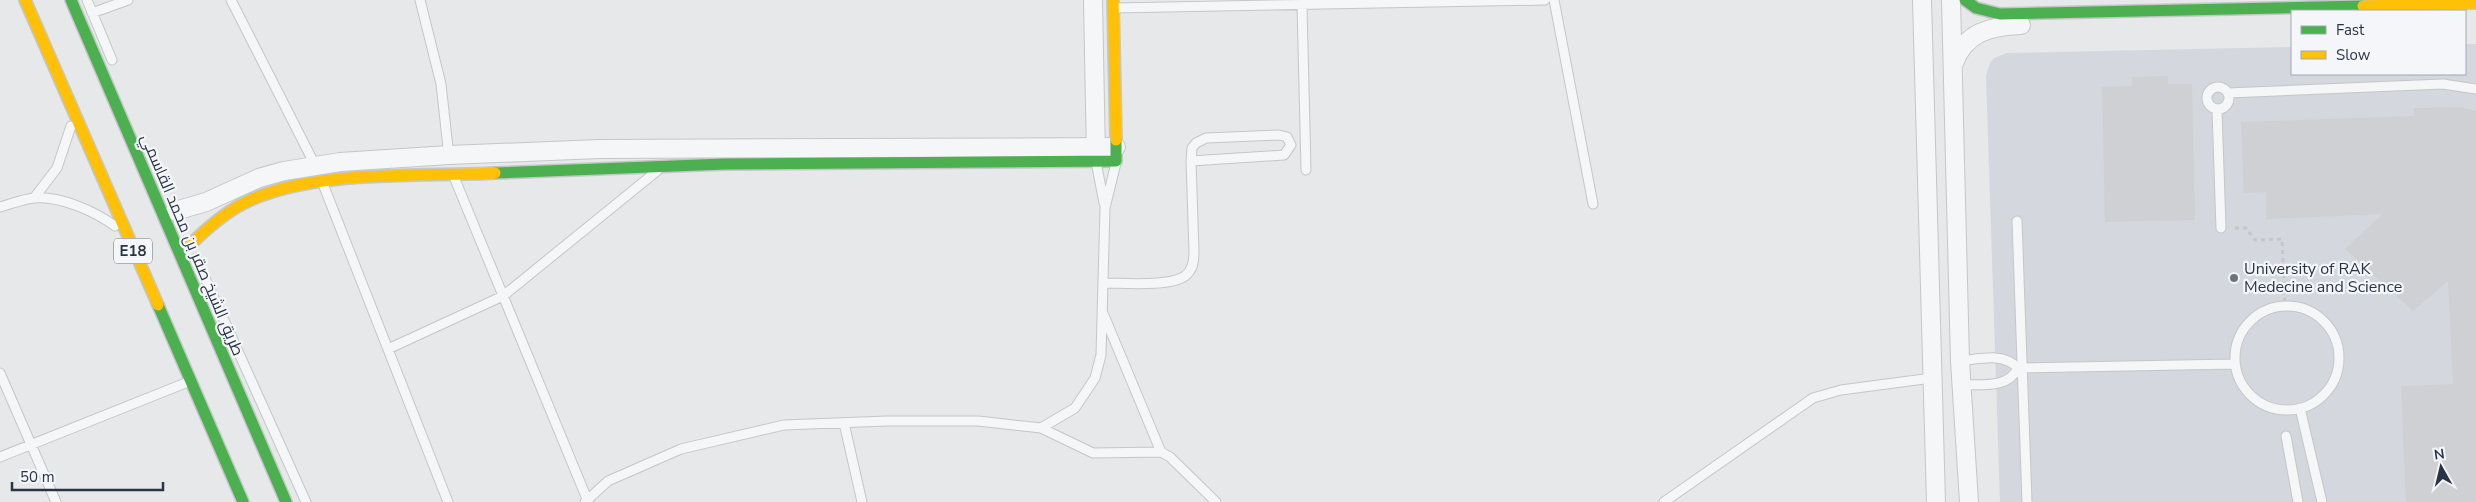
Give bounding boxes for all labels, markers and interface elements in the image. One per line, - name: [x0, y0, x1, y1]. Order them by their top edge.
- legend: [2291, 10, 2466, 75]
- text: Fast: [2336, 20, 2365, 40]
- text: Slow: [2336, 45, 2371, 65]
- street label: طريق الشيخ صقر بن محمد القاسمي: [133, 131, 249, 360]
- road number: E18: [114, 238, 152, 264]
- place label: University of RAK Medecine and Science: [2244, 258, 2402, 298]
- marker: University of RAK Medecine and Science: [2228, 272, 2240, 284]
- north arrow: [2416, 442, 2466, 492]
- text: N: [2433, 444, 2446, 465]
- scale bar: [12, 460, 164, 492]
- text: 50 m: [20, 467, 55, 487]

